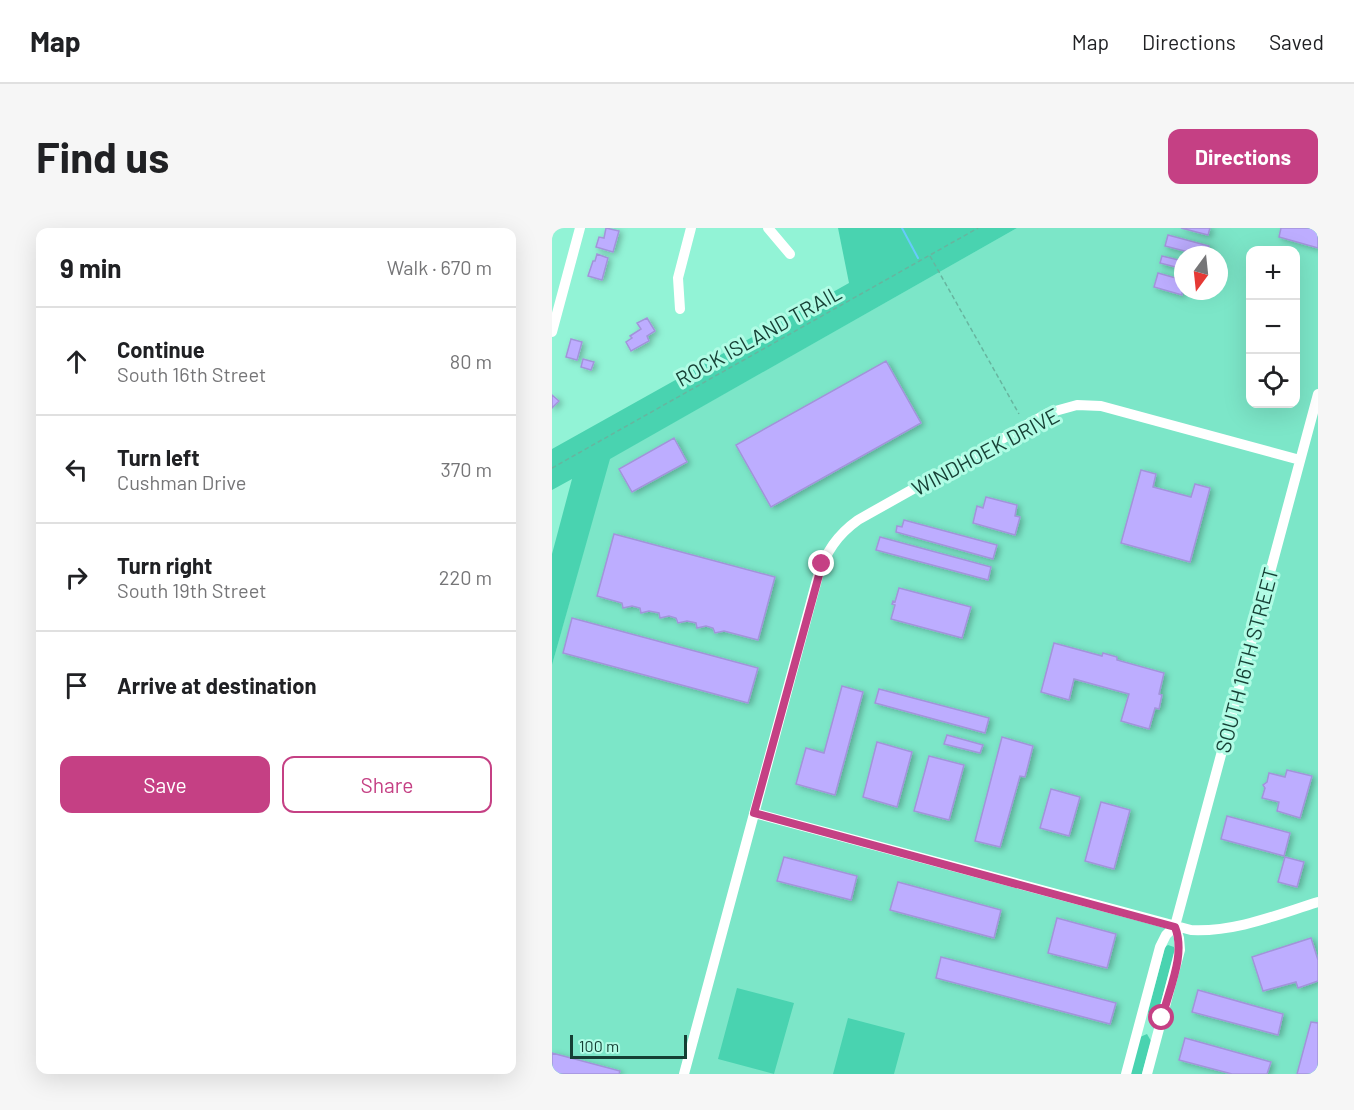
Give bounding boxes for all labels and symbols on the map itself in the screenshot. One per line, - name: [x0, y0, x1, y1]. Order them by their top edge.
- north arrow: [1174, 246, 1228, 300]
- street label: ROCK ISLAND TRAIL: [671, 279, 845, 391]
- street label: WINDHOEK DRIVE: [907, 402, 1063, 500]
- route end: [808, 550, 834, 576]
- street label: SOUTH 16TH STREET: [1209, 565, 1283, 755]
- route start: [1148, 1004, 1174, 1030]
- scale bar: [570, 1032, 687, 1060]

